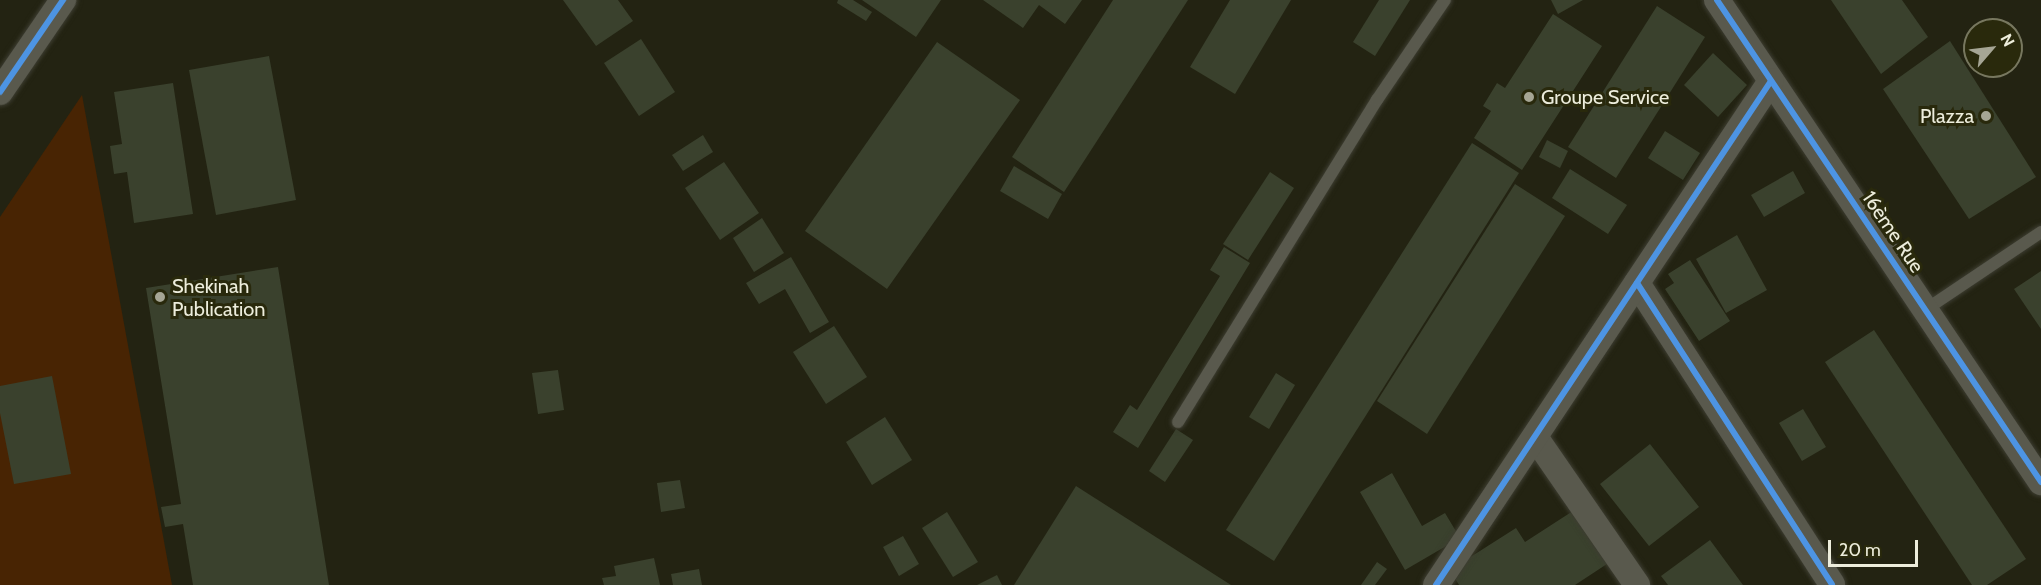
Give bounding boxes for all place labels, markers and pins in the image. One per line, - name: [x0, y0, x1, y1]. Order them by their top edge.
- place label: Groupe Service: [1541, 85, 1669, 109]
- marker: Groupe Service: [1522, 90, 1536, 104]
- place label: Plazza: [1920, 104, 1974, 128]
- marker: Plazza: [1979, 109, 1993, 123]
- place label: Shekinah Publication: [172, 274, 265, 321]
- marker: Shekinah Publication: [153, 290, 167, 304]

